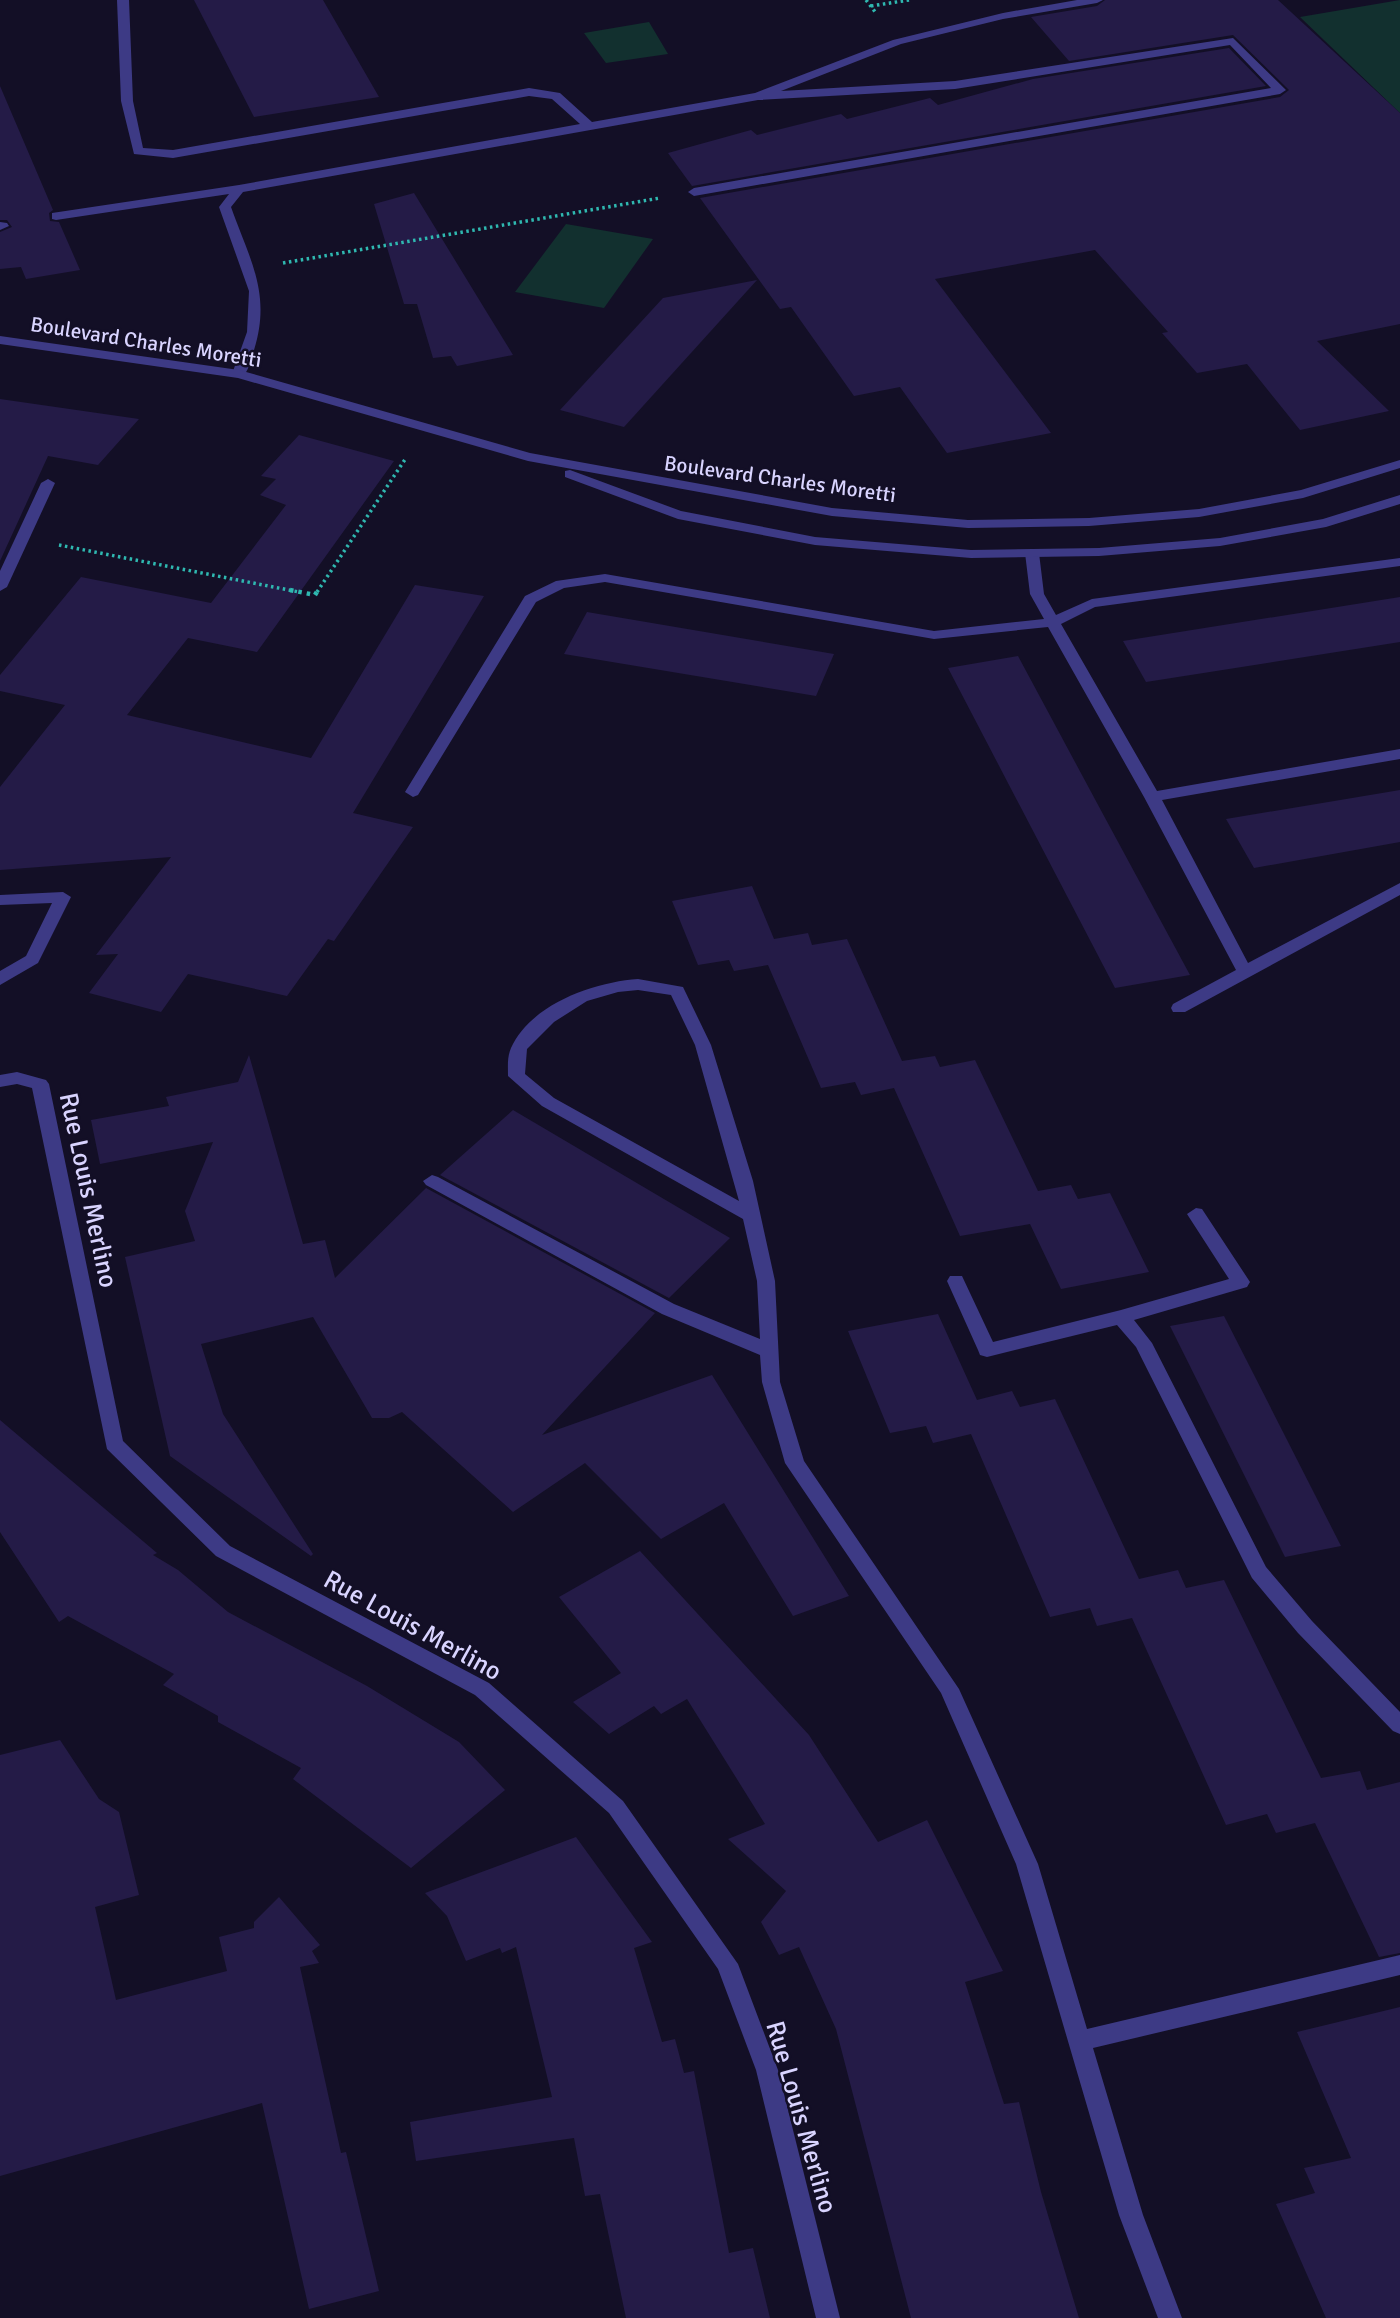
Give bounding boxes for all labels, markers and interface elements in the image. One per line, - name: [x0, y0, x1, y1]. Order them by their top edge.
- street label: Boulevard Charles Moretti: [28, 311, 264, 373]
- street label: Boulevard Charles Moretti: [662, 450, 898, 508]
- street label: Rue Louis Merlino: [52, 1090, 124, 1291]
- street label: Rue Louis Merlino: [318, 1564, 507, 1688]
- street label: Rue Louis Merlino: [758, 2017, 844, 2217]

